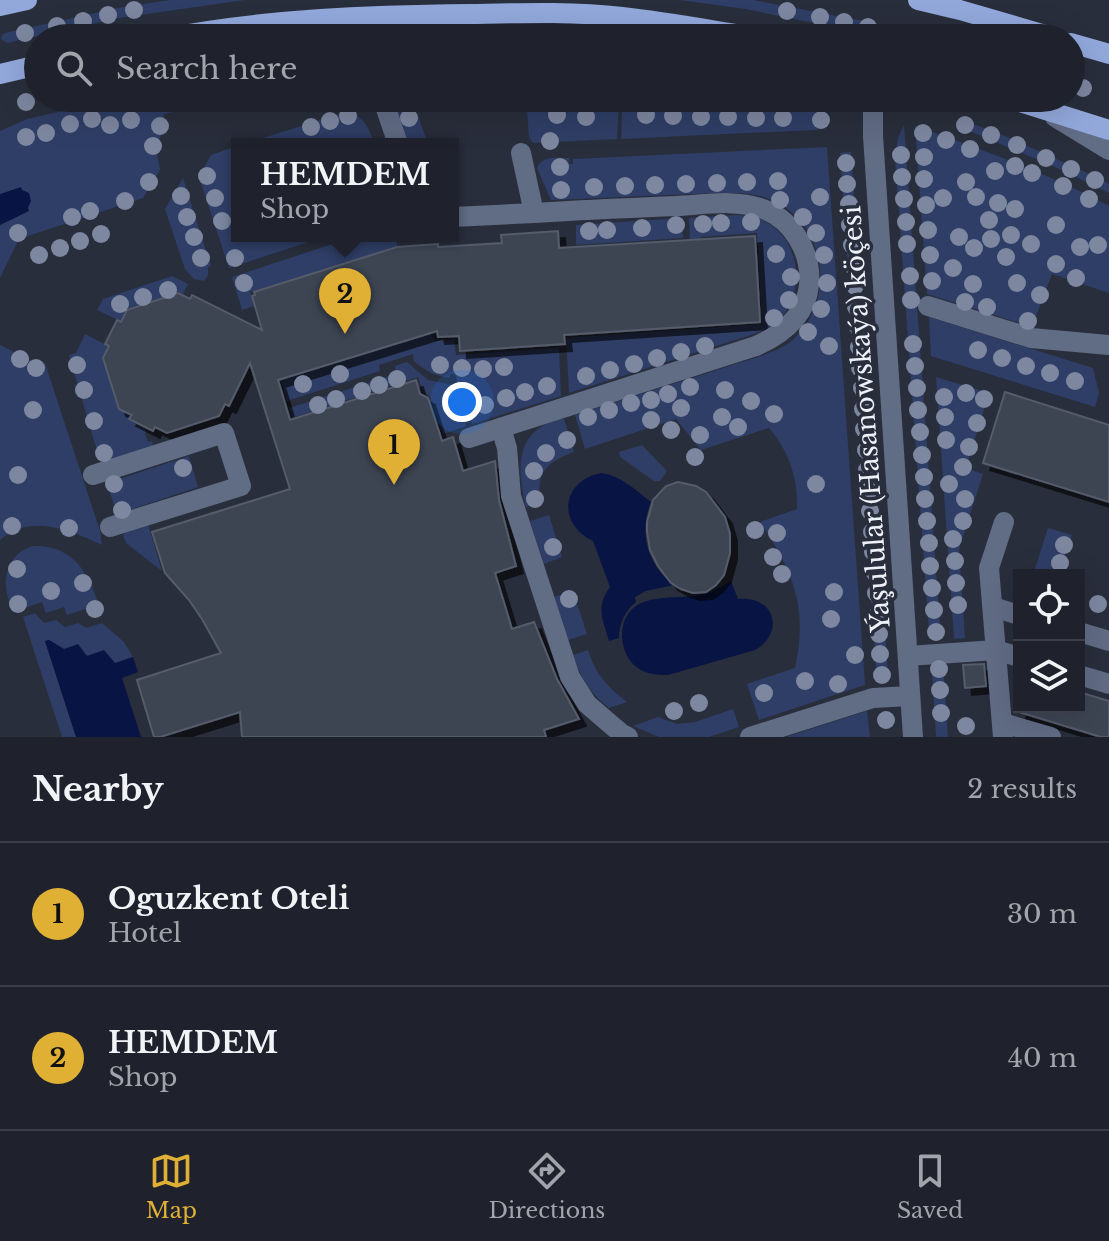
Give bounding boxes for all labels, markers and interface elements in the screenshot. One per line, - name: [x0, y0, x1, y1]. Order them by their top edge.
- search box: [24, 24, 1085, 112]
- icon: search: [52, 46, 96, 90]
- text: Search here: [116, 50, 297, 87]
- popup: [231, 138, 459, 242]
- text: HEMDEM: [260, 156, 430, 193]
- text: Shop: [260, 193, 329, 225]
- street label: Ýaşulular (Hasanowskaýa) köçesi: [835, 205, 897, 634]
- pin: 2: [319, 268, 371, 334]
- your location: [442, 382, 482, 422]
- pin: 1: [368, 419, 420, 485]
- map controls: [1013, 569, 1085, 713]
- button: locate: [1013, 569, 1085, 641]
- button: layers: [1013, 641, 1085, 713]
- text: Nearby: [32, 768, 164, 810]
- text: 2 results: [967, 773, 1077, 805]
- text: Oguzkent Oteli: [108, 880, 349, 917]
- text: 1: [52, 898, 64, 930]
- text: 30 m: [1007, 898, 1077, 930]
- text: Hotel: [108, 917, 182, 949]
- text: HEMDEM: [108, 1024, 278, 1061]
- text: 2: [50, 1042, 66, 1074]
- text: 40 m: [1008, 1042, 1077, 1074]
- text: Shop: [108, 1061, 177, 1093]
- tab: Map: [146, 1149, 197, 1224]
- tab: Directions: [488, 1149, 605, 1224]
- tab: Saved: [897, 1149, 963, 1224]

